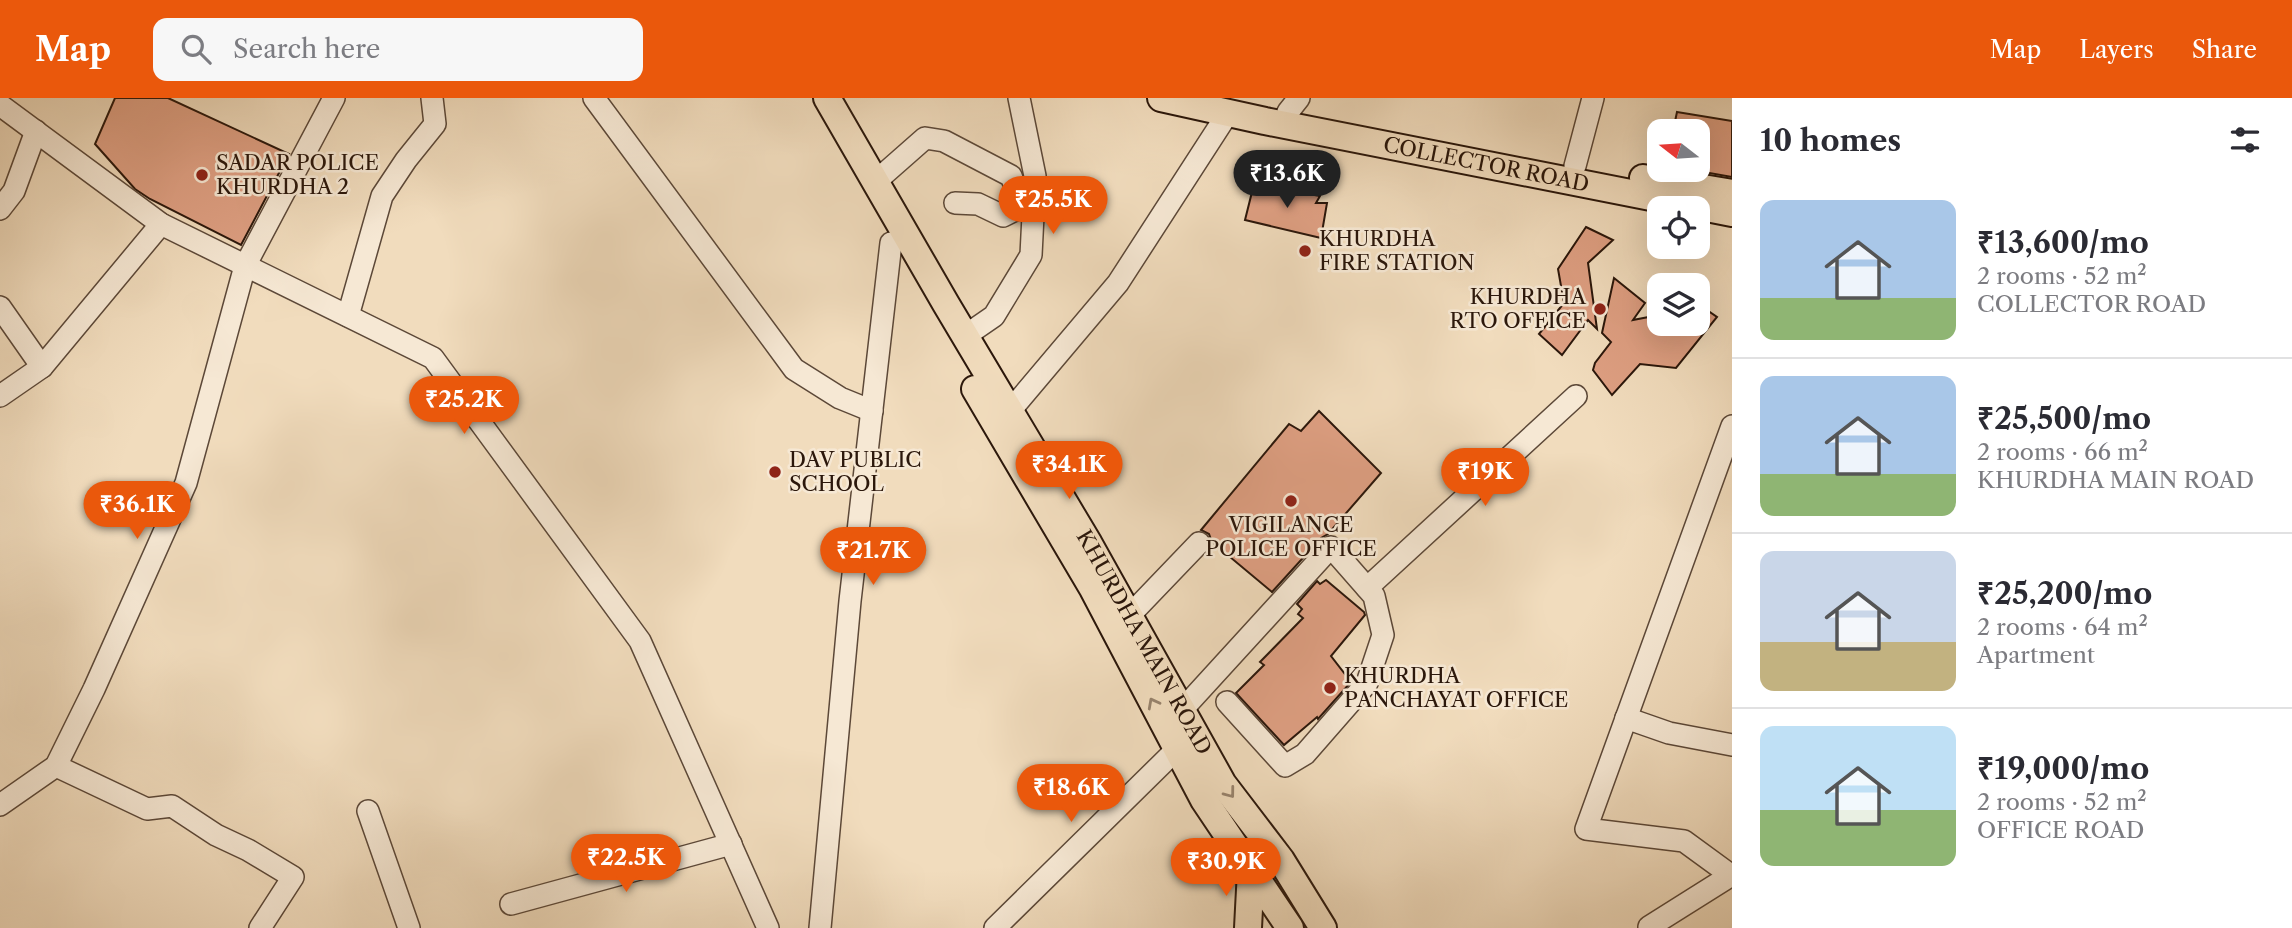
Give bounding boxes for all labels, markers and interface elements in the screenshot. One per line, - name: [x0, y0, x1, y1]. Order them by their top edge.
- search box: [153, 18, 643, 81]
- text: Map: [35, 29, 111, 70]
- icon: search: [177, 30, 215, 68]
- text: Search here: [233, 33, 380, 65]
- text: Map: [1990, 35, 2041, 64]
- text: Layers: [2079, 35, 2154, 64]
- text: Share: [2192, 35, 2257, 64]
- north arrow: [1647, 119, 1710, 182]
- map controls: [1647, 119, 1710, 336]
- icon: filters: [2226, 121, 2264, 159]
- text: 10 homes: [1760, 122, 1901, 159]
- street label: COLLECTOR ROAD: [1381, 132, 1591, 197]
- place label: SADAR POLICE KHURDHA 2: [216, 150, 379, 199]
- pin: ₹13.6K: [1230, 150, 1344, 210]
- text: ₹13.6K: [1250, 159, 1324, 187]
- marker: SADAR POLICE KHURDHA 2: [194, 167, 210, 183]
- pin: ₹25.5K: [996, 176, 1110, 236]
- text: ₹25.5K: [1015, 185, 1091, 213]
- button: locate: [1647, 196, 1710, 259]
- text: ₹13,600/mo: [1977, 224, 2149, 261]
- place label: KHURDHA FIRE STATION: [1319, 226, 1475, 275]
- icon: home: [1816, 228, 1900, 312]
- marker: KHURDHA FIRE STATION: [1297, 243, 1313, 259]
- text: 2 rooms · 52 m²: [1977, 262, 2147, 290]
- button: layers: [1647, 273, 1710, 336]
- place label: KHURDHA RTO OFFICE: [1449, 284, 1586, 333]
- text: COLLECTOR ROAD: [1977, 290, 2206, 318]
- marker: KHURDHA RTO OFFICE: [1592, 301, 1608, 317]
- pin: ₹25.2K: [407, 376, 521, 436]
- text: ₹25.2K: [425, 385, 503, 413]
- text: ₹25,500/mo: [1977, 400, 2151, 437]
- icon: home: [1816, 404, 1900, 488]
- text: 2 rooms · 66 m²: [1977, 438, 2148, 466]
- pin: ₹34.1K: [1012, 442, 1126, 501]
- place label: DAV PUBLIC SCHOOL: [789, 447, 921, 496]
- pin: ₹19K: [1444, 448, 1526, 508]
- text: ₹34.1K: [1032, 450, 1106, 478]
- text: ₹19K: [1457, 457, 1513, 485]
- marker: DAV PUBLIC SCHOOL: [767, 464, 783, 480]
- text: KHURDHA MAIN ROAD: [1977, 466, 2254, 494]
- pin: ₹36.1K: [80, 482, 194, 541]
- text: ₹36.1K: [100, 490, 174, 518]
- marker: VIGILANCE POLICE OFFICE: [1283, 493, 1299, 509]
- place label: VIGILANCE POLICE OFFICE: [1205, 512, 1377, 561]
- street label: KHURDHA MAIN ROAD: [1072, 525, 1217, 759]
- pin: ₹21.7K: [816, 528, 930, 587]
- text: ₹21.7K: [836, 536, 910, 564]
- text: ₹25,200/mo: [1977, 575, 2152, 612]
- icon: home: [1816, 579, 1900, 663]
- text: 2 rooms · 64 m²: [1977, 613, 2148, 641]
- text: Apartment: [1977, 641, 2095, 669]
- place label: KHURDHA PANCHAYAT OFFICE: [1344, 663, 1568, 712]
- marker: KHURDHA PANCHAYAT OFFICE: [1322, 680, 1338, 696]
- one-way arrow: [1148, 698, 1161, 710]
- text: ₹19,000/mo: [1977, 750, 2149, 787]
- icon: home: [1816, 754, 1900, 838]
- pin: ₹18.6K: [1014, 764, 1128, 824]
- text: ₹18.6K: [1033, 773, 1109, 801]
- one-way arrow: [1221, 785, 1234, 798]
- text: 2 rooms · 52 m²: [1977, 788, 2147, 816]
- text: OFFICE ROAD: [1977, 816, 2144, 844]
- pin: ₹22.5K: [569, 834, 683, 894]
- pin: ₹30.9K: [1169, 838, 1283, 898]
- text: ₹22.5K: [587, 843, 665, 871]
- text: ₹30.9K: [1187, 847, 1265, 875]

